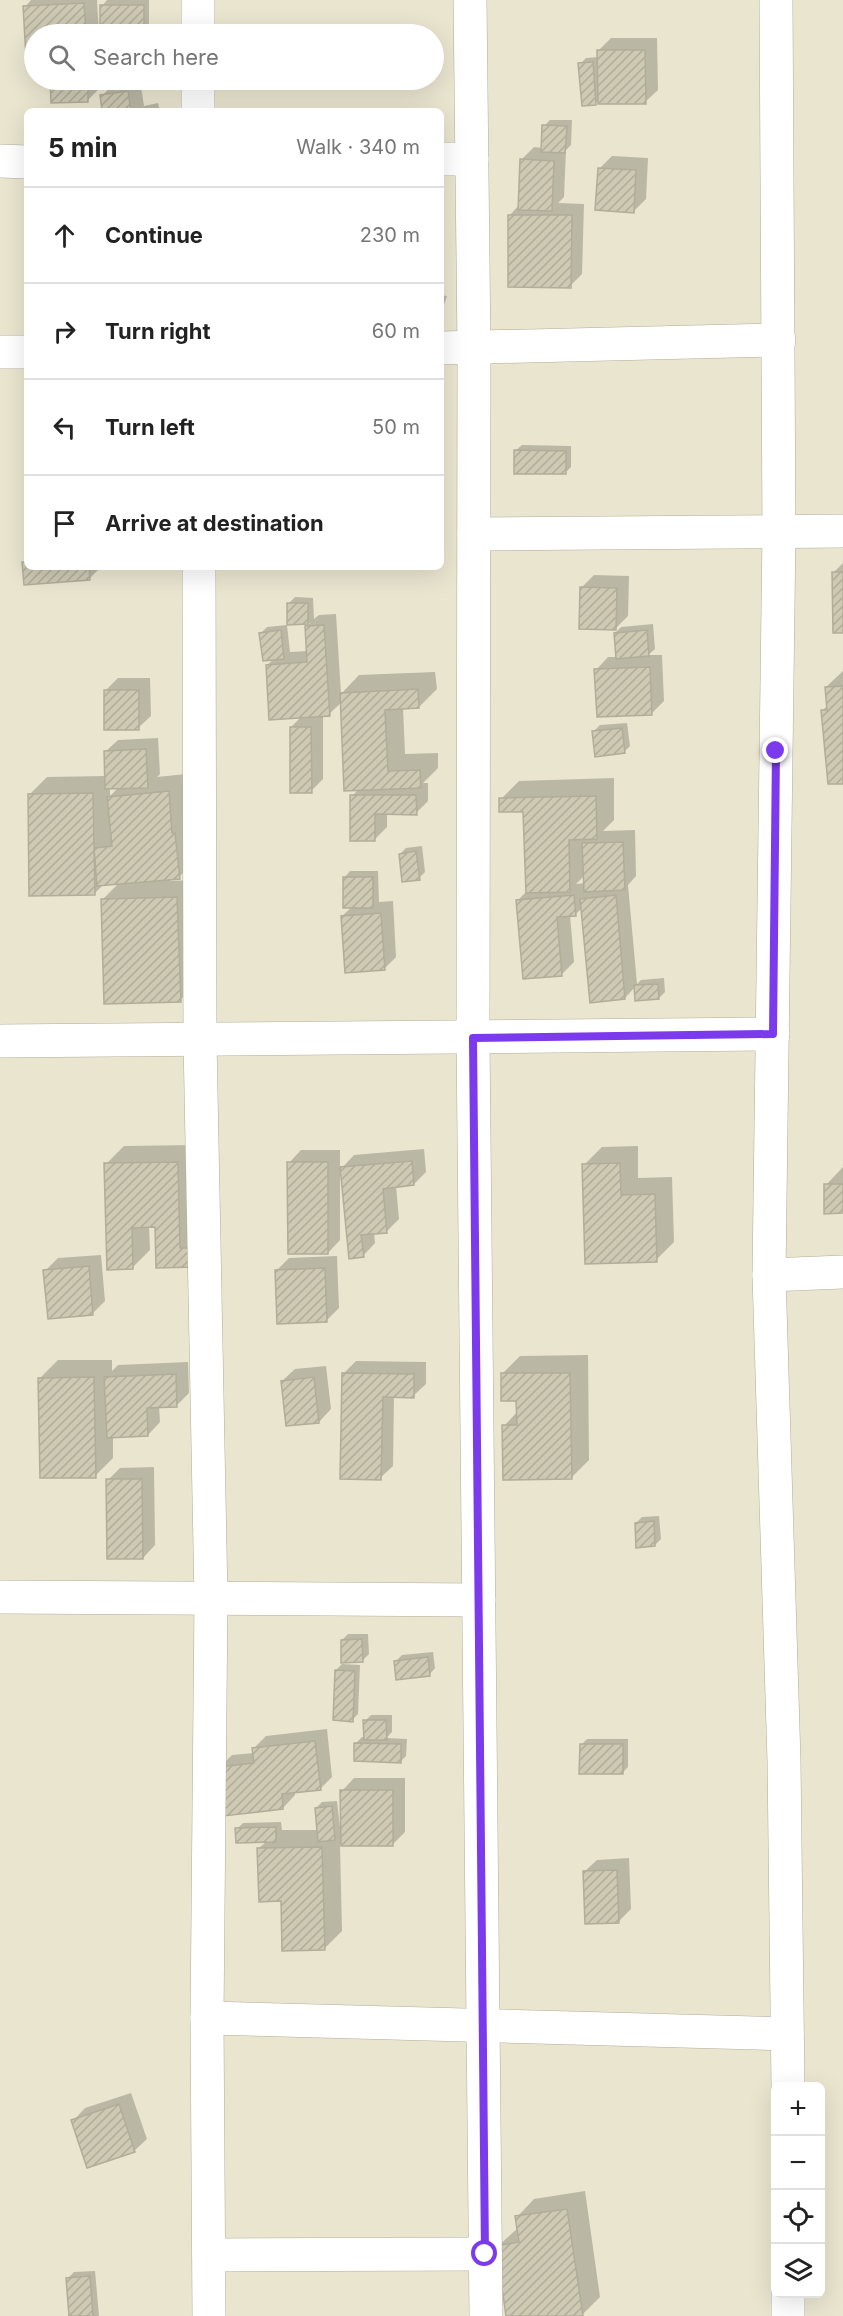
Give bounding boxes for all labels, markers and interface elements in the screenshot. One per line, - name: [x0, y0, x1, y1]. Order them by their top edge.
- search box: [24, 24, 444, 90]
- icon: search: [45, 41, 78, 74]
- text: Search here: [93, 44, 219, 70]
- text: 5 min: [48, 132, 118, 163]
- text: Walk · 340 m: [296, 135, 420, 159]
- icon: ahead: [48, 219, 81, 252]
- text: Continue: [105, 222, 203, 248]
- text: 230 m: [360, 223, 420, 247]
- icon: right: [48, 315, 81, 348]
- text: Turn right: [105, 318, 211, 344]
- text: 60 m: [372, 319, 420, 343]
- icon: left: [48, 411, 81, 444]
- text: Turn left: [105, 414, 195, 440]
- text: 50 m: [372, 415, 420, 439]
- icon: arrive: [48, 507, 81, 540]
- text: Arrive at destination: [105, 510, 324, 536]
- route end: [762, 737, 788, 763]
- map controls: [771, 2082, 825, 2298]
- button: +: [771, 2082, 825, 2136]
- button: −: [771, 2136, 825, 2190]
- button: locate: [771, 2190, 825, 2244]
- route start: [471, 2240, 497, 2266]
- button: layers: [771, 2244, 825, 2298]

